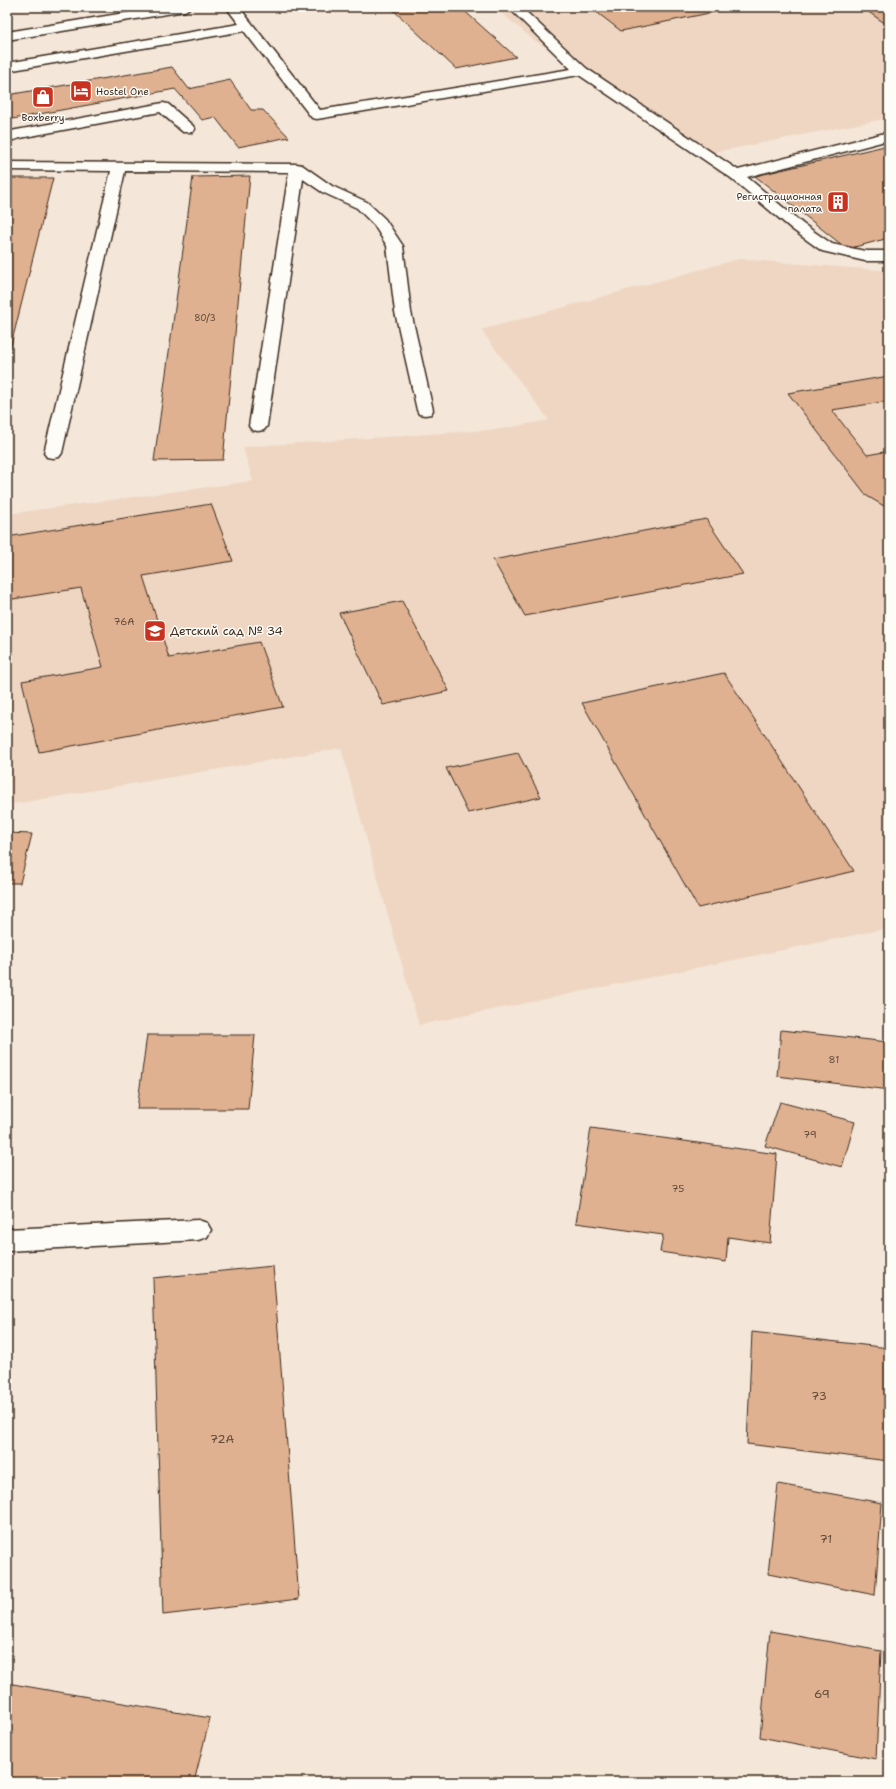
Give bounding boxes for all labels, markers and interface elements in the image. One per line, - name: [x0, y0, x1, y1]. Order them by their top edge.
- hotel icon: Hostel One: [68, 78, 94, 104]
- shop icon: Boxberry: [30, 84, 56, 110]
- place label: Hostel One: [96, 85, 149, 98]
- place label: Boxberry: [21, 111, 65, 124]
- building icon: Регистрационная палата: [825, 189, 851, 215]
- place label: Регистрационная палата: [737, 190, 823, 215]
- house number: 80/3: [194, 312, 216, 324]
- house number: 76А: [114, 615, 134, 628]
- school or university icon: Детский сад № 34: [142, 618, 168, 644]
- place label: Детский сад № 34: [170, 623, 283, 639]
- house number: 81: [829, 1053, 839, 1066]
- house number: 79: [803, 1128, 817, 1141]
- house number: 75: [672, 1182, 684, 1195]
- house number: 73: [811, 1388, 827, 1404]
- house number: 72А: [210, 1431, 235, 1447]
- house number: 71: [820, 1531, 832, 1547]
- house number: 69: [814, 1686, 830, 1702]

